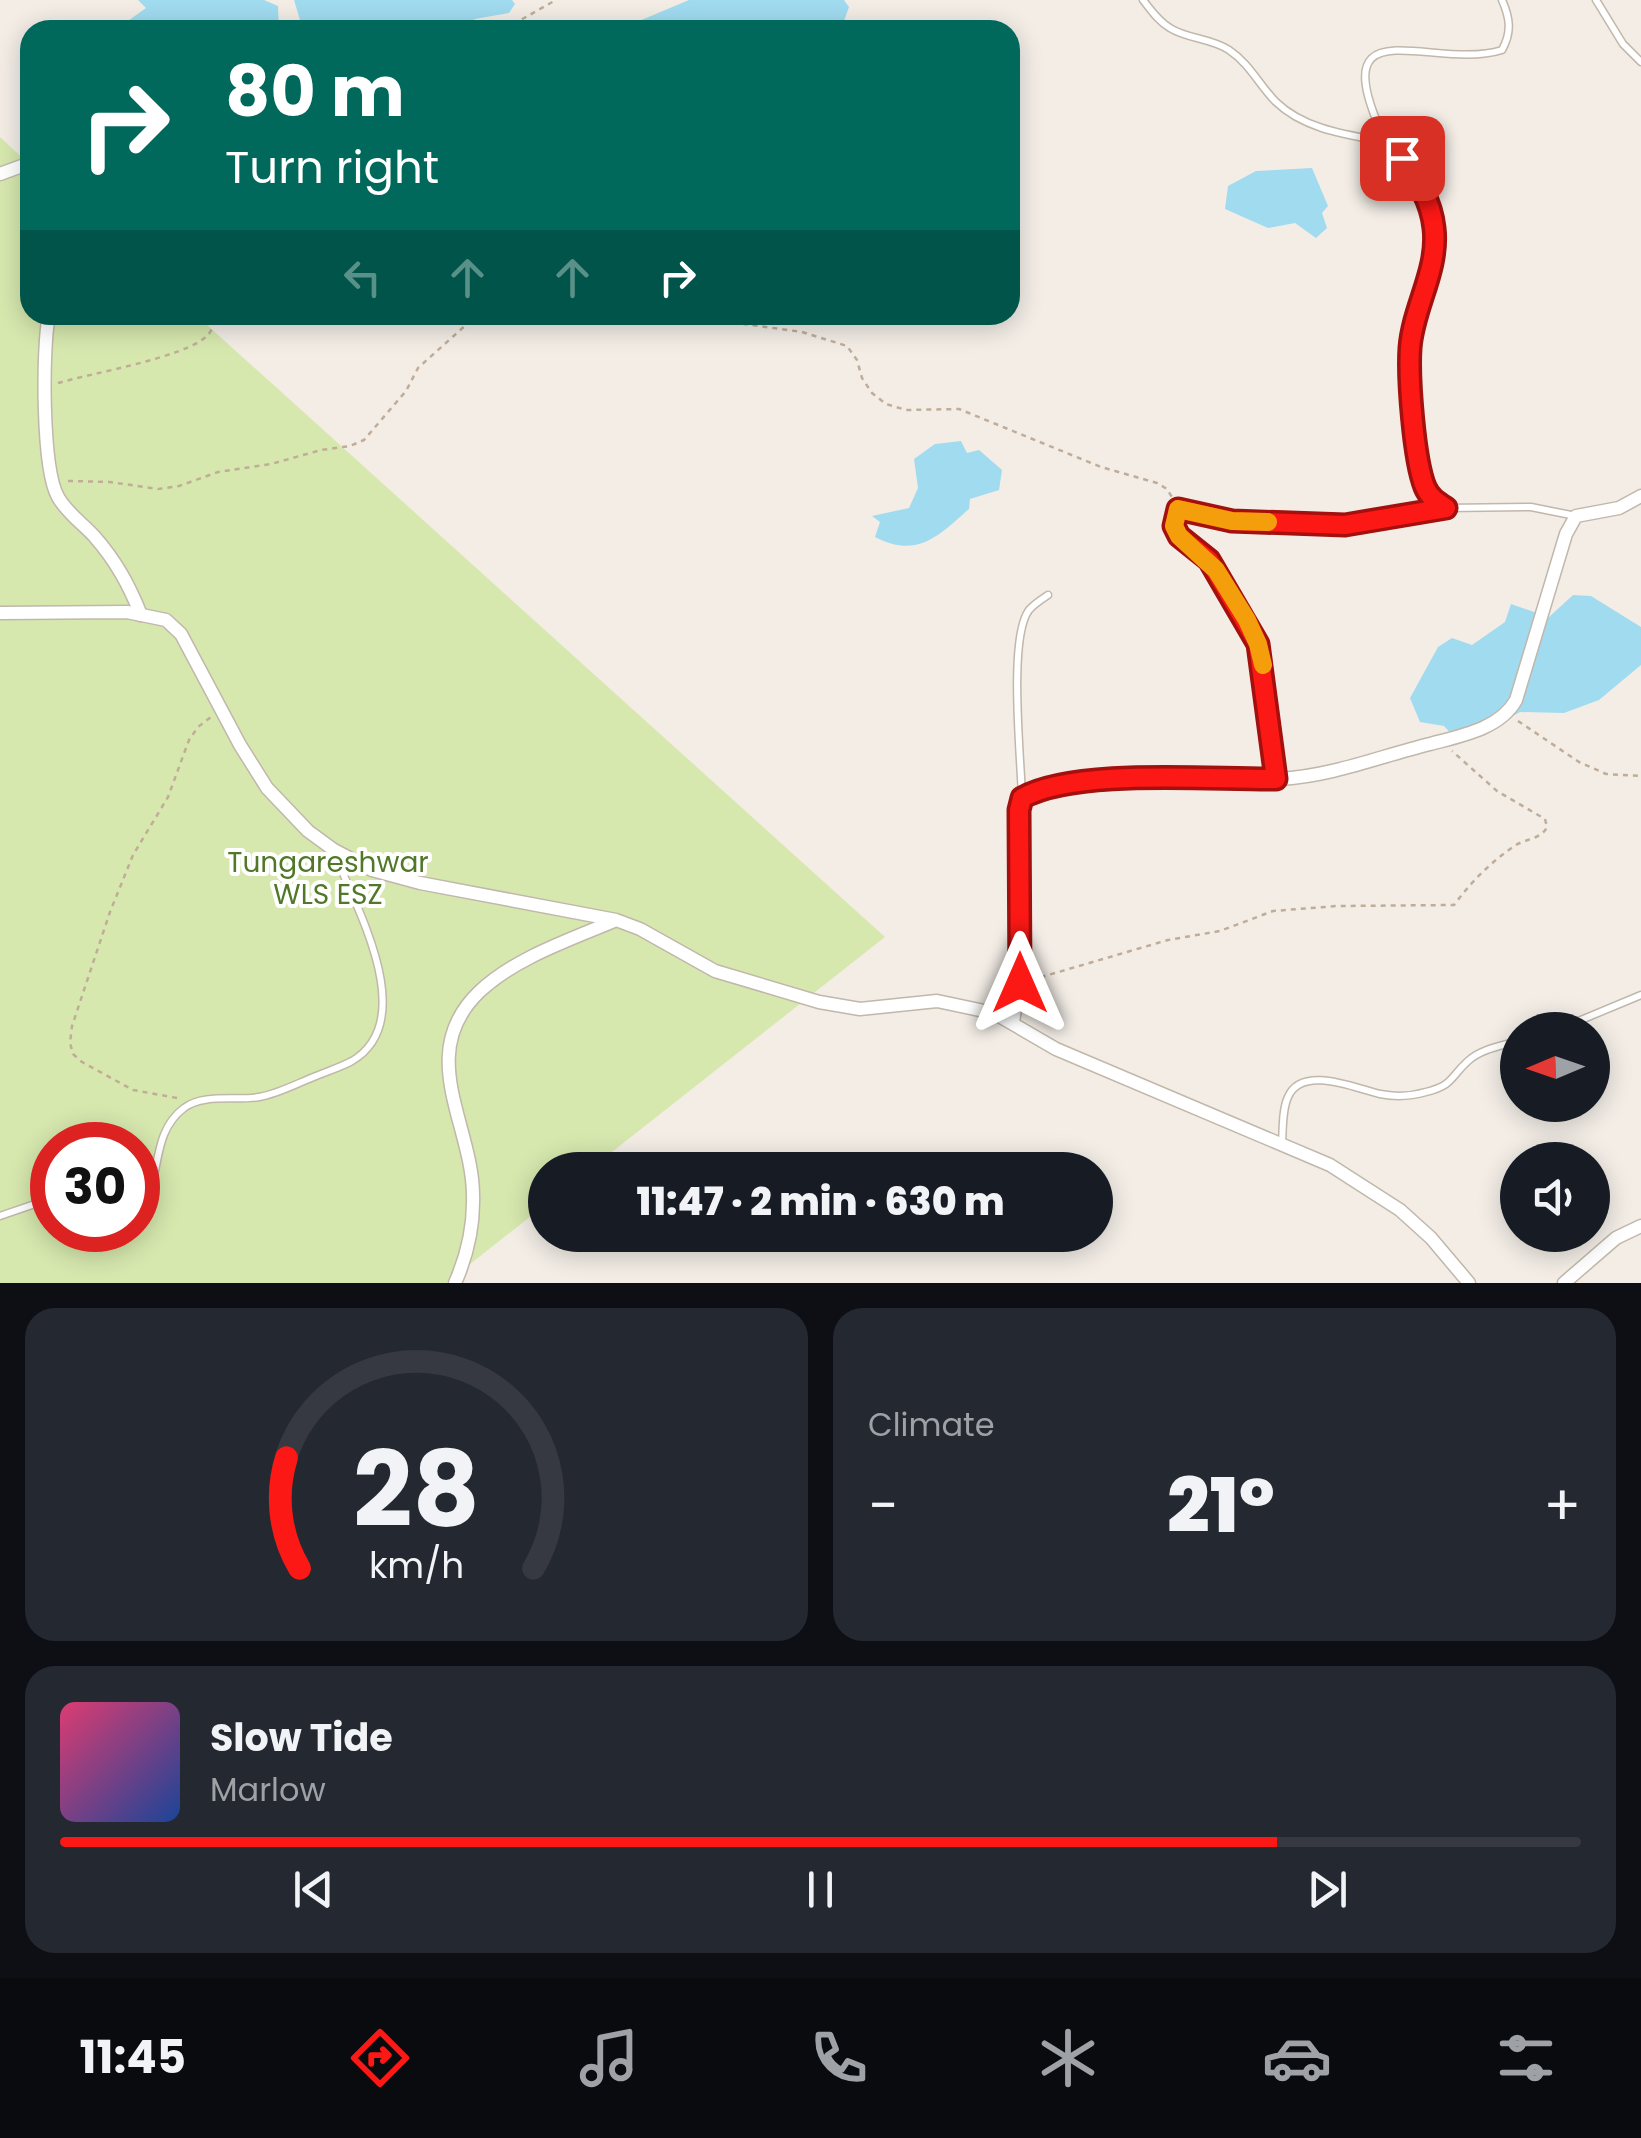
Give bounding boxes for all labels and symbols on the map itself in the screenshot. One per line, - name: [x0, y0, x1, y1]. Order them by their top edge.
- pin: [1360, 116, 1445, 201]
- park label: Tungareshwar WLS ESZ: [227, 843, 429, 914]
- position arrow: [968, 931, 1072, 1035]
- north arrow: [1500, 1012, 1610, 1122]
- speed limit sign: 30: [30, 1122, 160, 1252]

